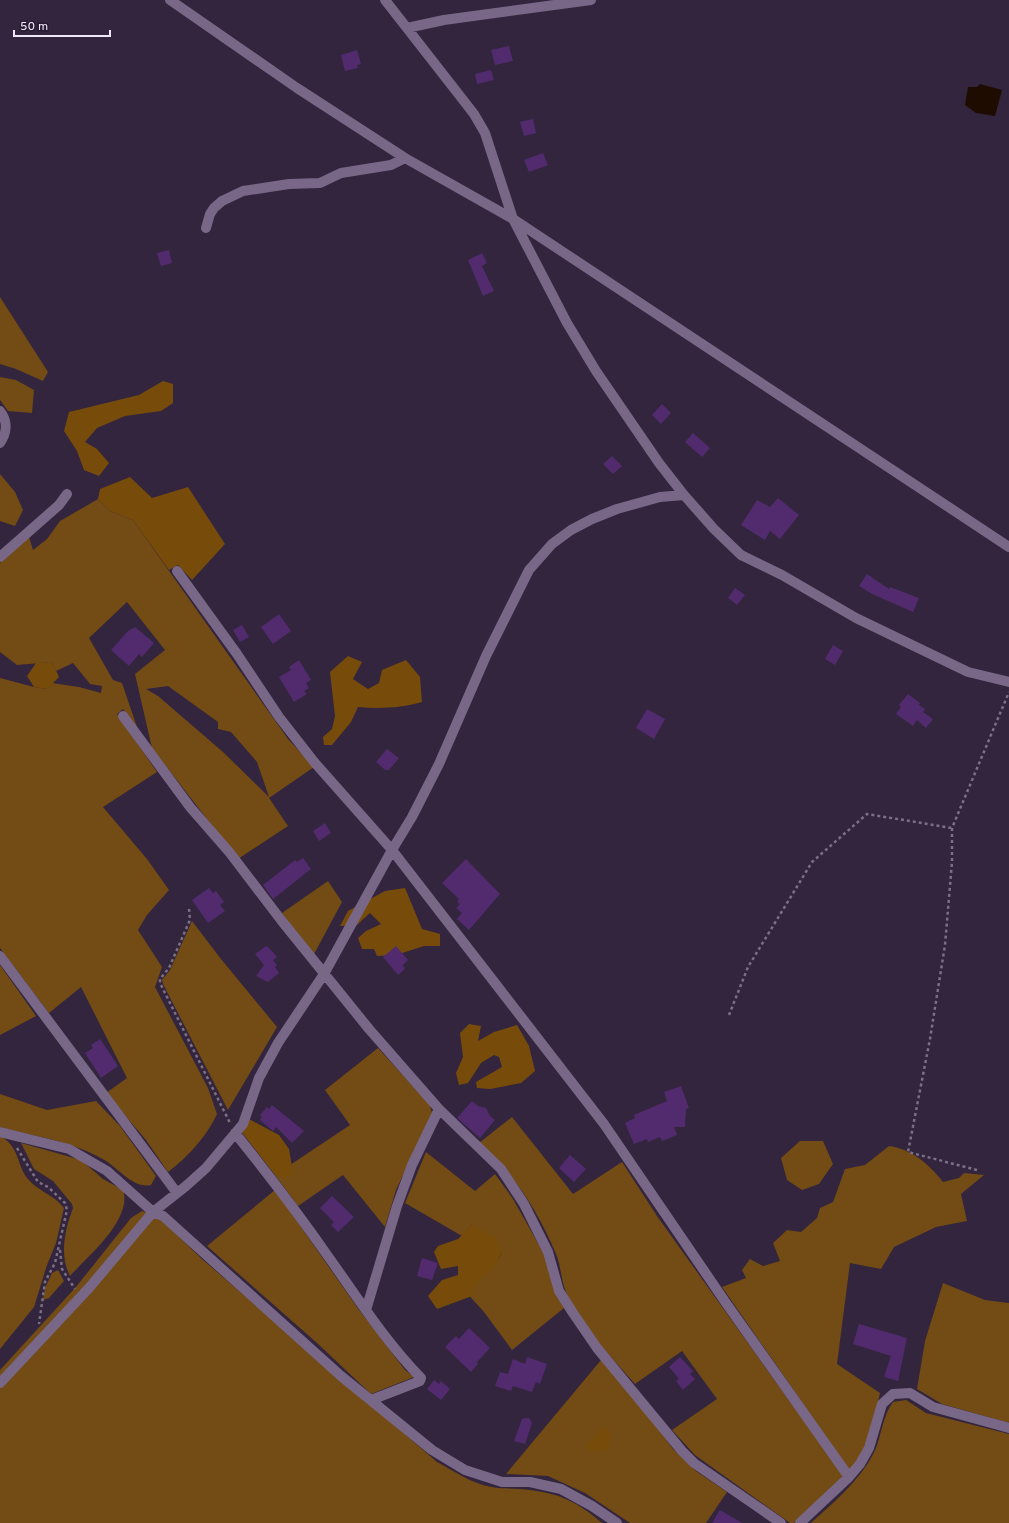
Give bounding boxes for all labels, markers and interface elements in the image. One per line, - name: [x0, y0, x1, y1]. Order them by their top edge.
- scale bar: [14, 12, 110, 38]
- text: 50 m: [20, 19, 48, 35]

